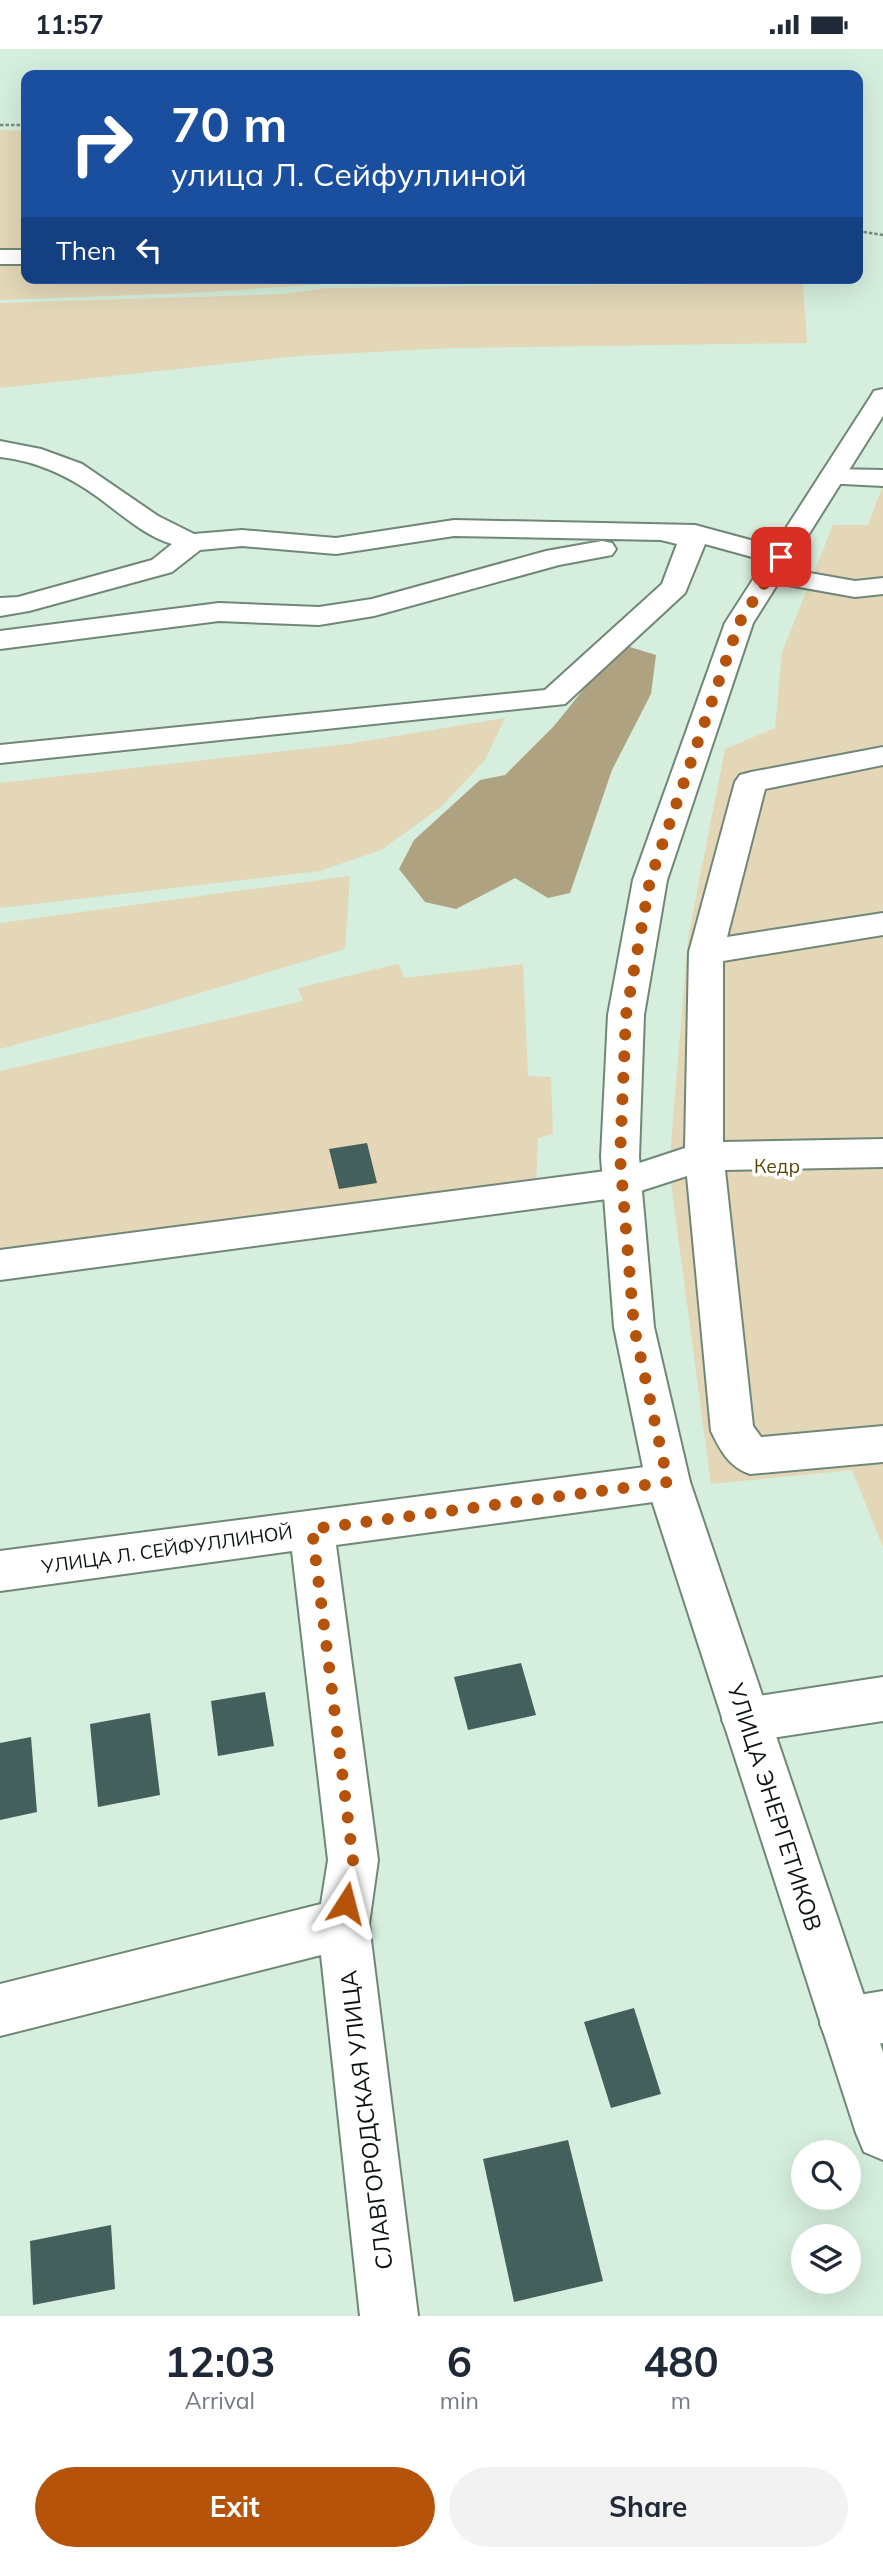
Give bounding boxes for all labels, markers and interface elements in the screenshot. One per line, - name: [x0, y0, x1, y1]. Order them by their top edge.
- text: 11:57: [35, 8, 104, 41]
- text: 70 m: [171, 93, 287, 154]
- icon: right: [56, 98, 147, 189]
- text: улица Л. Сейфуллиной: [171, 154, 527, 194]
- icon: left: [130, 231, 168, 269]
- text: Then: [56, 234, 116, 267]
- pin: [751, 527, 811, 587]
- icon: arrive: [762, 538, 800, 576]
- park label: Кедр: [754, 1154, 800, 1178]
- street label: УЛИЦА Л. СЕЙФУЛЛИНОЙ: [39, 1519, 294, 1579]
- street label: УЛИЦА ЭНЕРГЕТИКОВ: [721, 1679, 829, 1935]
- position arrow: [309, 1866, 383, 1940]
- street label: СЛАВГОРОДСКАЯ УЛИЦА: [333, 1969, 399, 2271]
- map controls: [791, 2140, 861, 2294]
- button: search: [791, 2140, 861, 2210]
- button: layers: [791, 2224, 861, 2294]
- text: 12:03: [164, 2335, 275, 2388]
- text: 6: [447, 2335, 472, 2388]
- text: 480: [643, 2335, 719, 2388]
- text: Arrival: [185, 2386, 255, 2415]
- text: min: [440, 2386, 479, 2415]
- text: m: [671, 2386, 691, 2415]
- button: Exit: [35, 2467, 435, 2547]
- button: Share: [449, 2467, 848, 2547]

